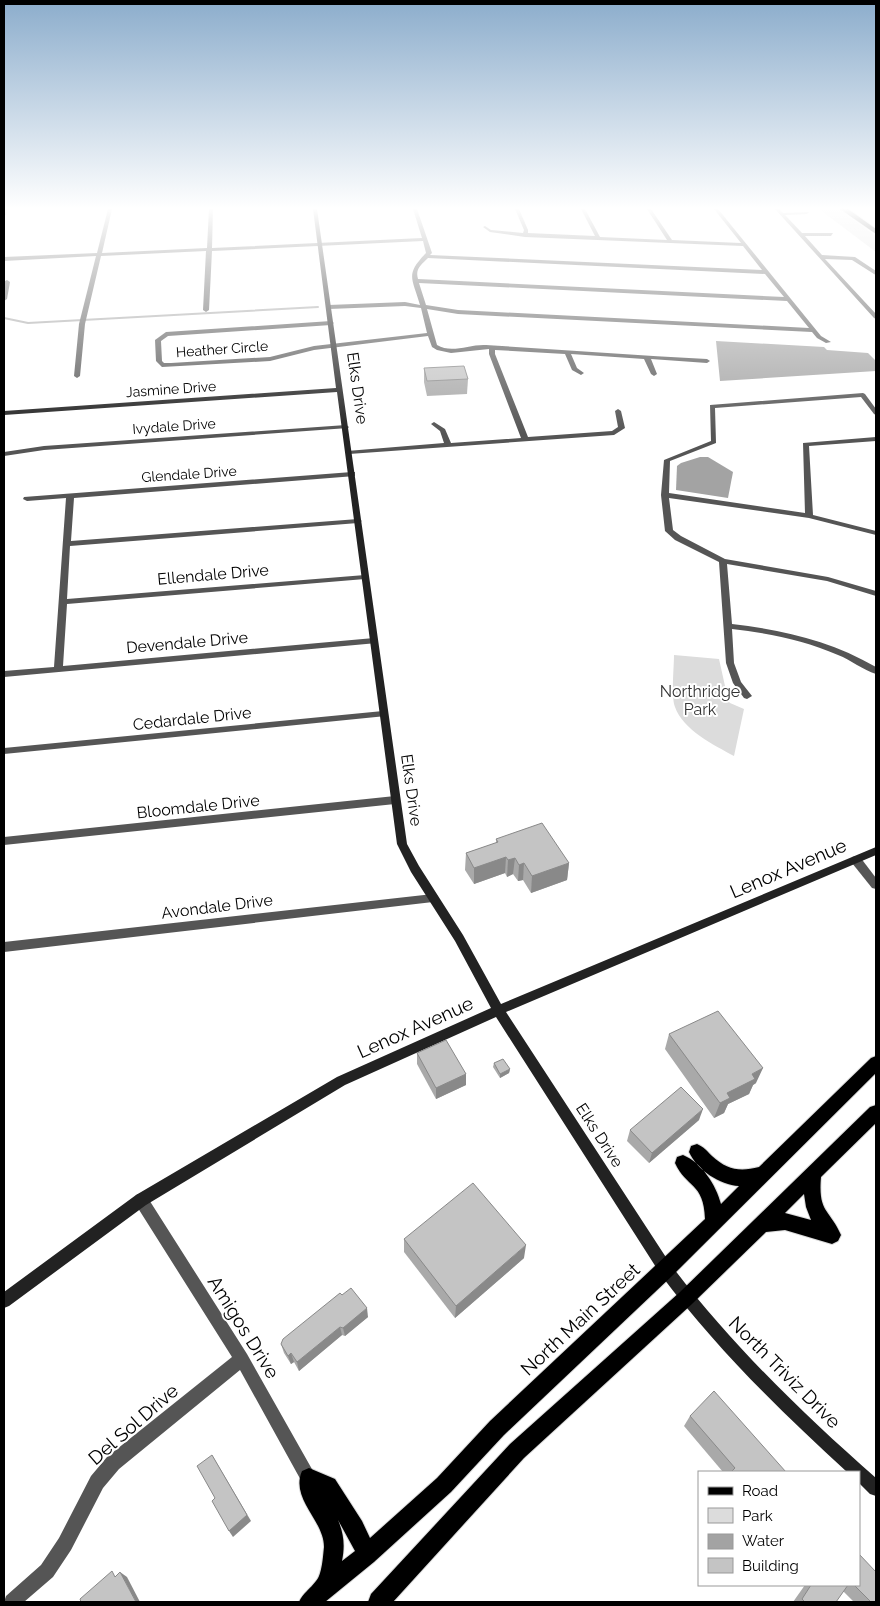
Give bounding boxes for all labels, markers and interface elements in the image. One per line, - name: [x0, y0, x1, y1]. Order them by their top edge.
- street label: Heather Circle: [175, 338, 269, 360]
- street label: Elks Drive: [343, 351, 372, 425]
- street label: Jasmine Drive: [125, 378, 217, 400]
- street label: Ivydale Drive: [132, 415, 216, 437]
- street label: Glendale Drive: [141, 463, 237, 485]
- street label: Ellendale Drive: [157, 560, 270, 589]
- street label: Devendale Drive: [125, 628, 249, 657]
- park label: Northridge Park: [660, 682, 740, 719]
- street label: Cedardale Drive: [132, 703, 252, 734]
- street label: Elks Drive: [397, 753, 426, 827]
- street label: Bloomdale Drive: [136, 791, 260, 822]
- street label: Lenox Avenue: [726, 834, 850, 902]
- street label: Avondale Drive: [160, 890, 274, 923]
- street label: Lenox Avenue: [354, 992, 476, 1062]
- street label: Elks Drive: [572, 1100, 627, 1171]
- street label: North Main Street: [516, 1258, 644, 1380]
- street label: Amigos Drive: [204, 1272, 284, 1382]
- street label: North Triviz Drive: [725, 1312, 845, 1432]
- street label: Del Sol Drive: [84, 1379, 182, 1469]
- legend: [698, 1471, 860, 1586]
- text: Road: [742, 1482, 778, 1500]
- text: Park: [742, 1507, 773, 1525]
- text: Water: [742, 1532, 785, 1550]
- text: Building: [742, 1557, 799, 1575]

